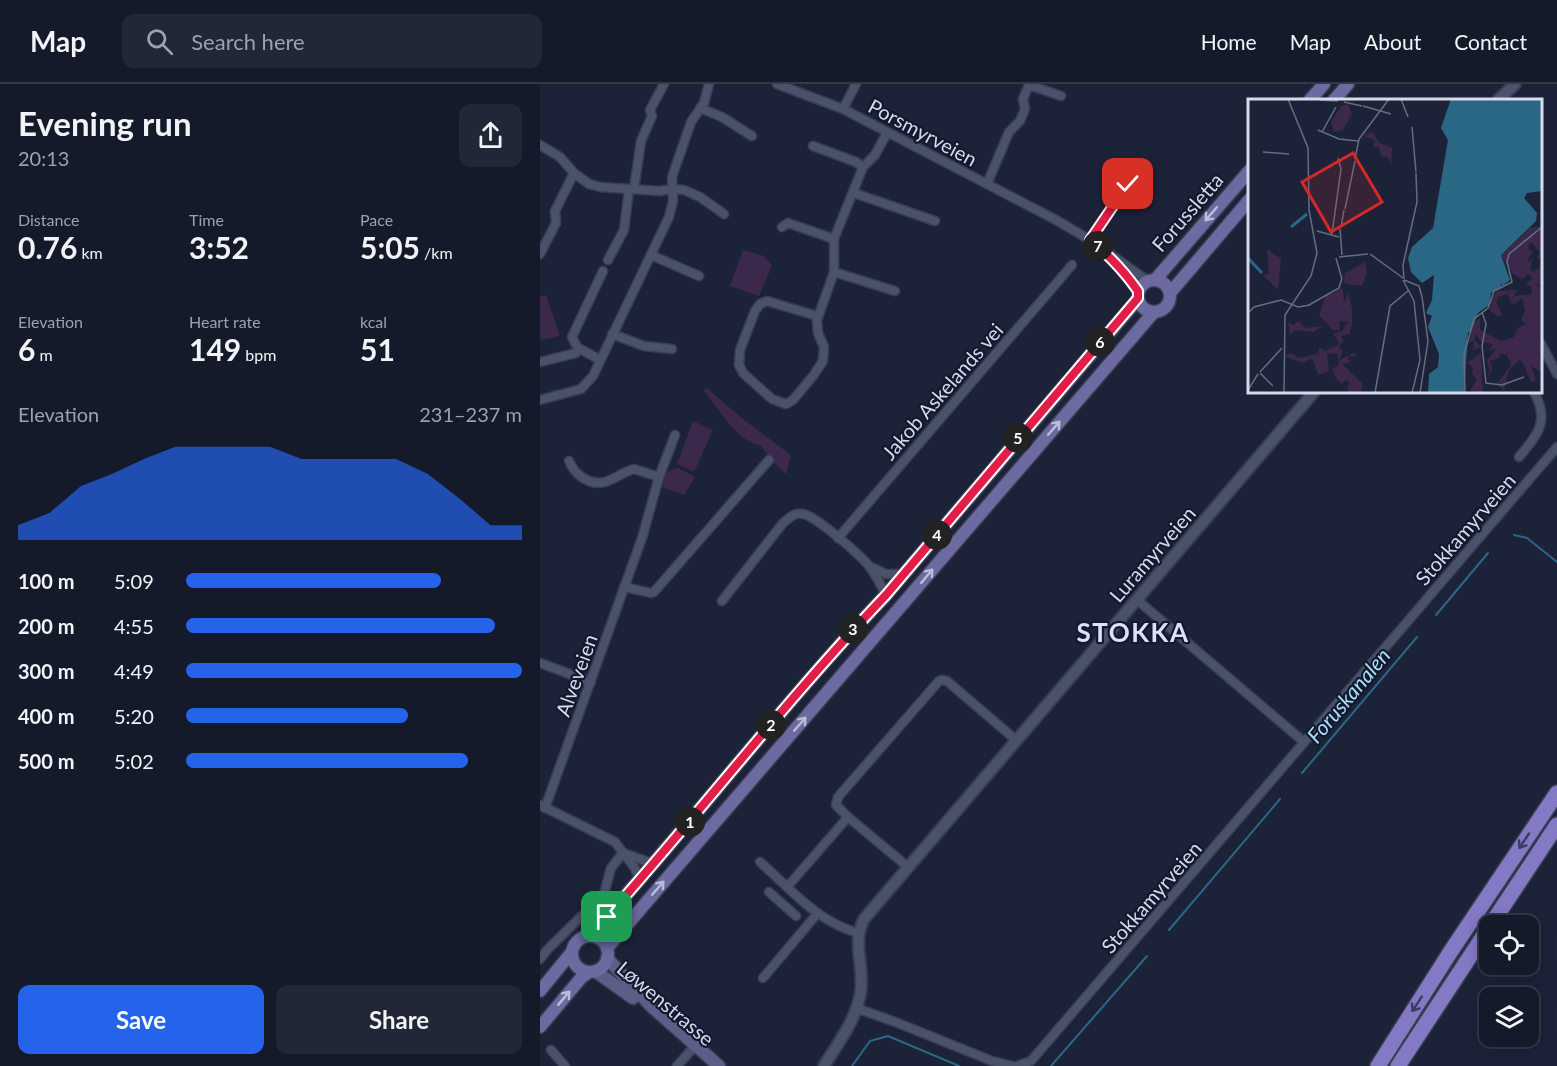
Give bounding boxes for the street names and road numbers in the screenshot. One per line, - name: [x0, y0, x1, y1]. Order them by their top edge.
- street label: Porsmyrveien: [865, 93, 981, 171]
- street label: Forussletta: [1146, 168, 1228, 256]
- street label: Jakob Askelands vei: [876, 318, 1008, 464]
- street label: Stokkamyrveien: [1410, 468, 1520, 590]
- street label: Luramyrveien: [1104, 501, 1200, 607]
- street label: Alveveien: [550, 631, 602, 719]
- street label: Stokkamyrveien: [1096, 836, 1206, 958]
- street label: Løwenstrasse: [613, 956, 719, 1050]

